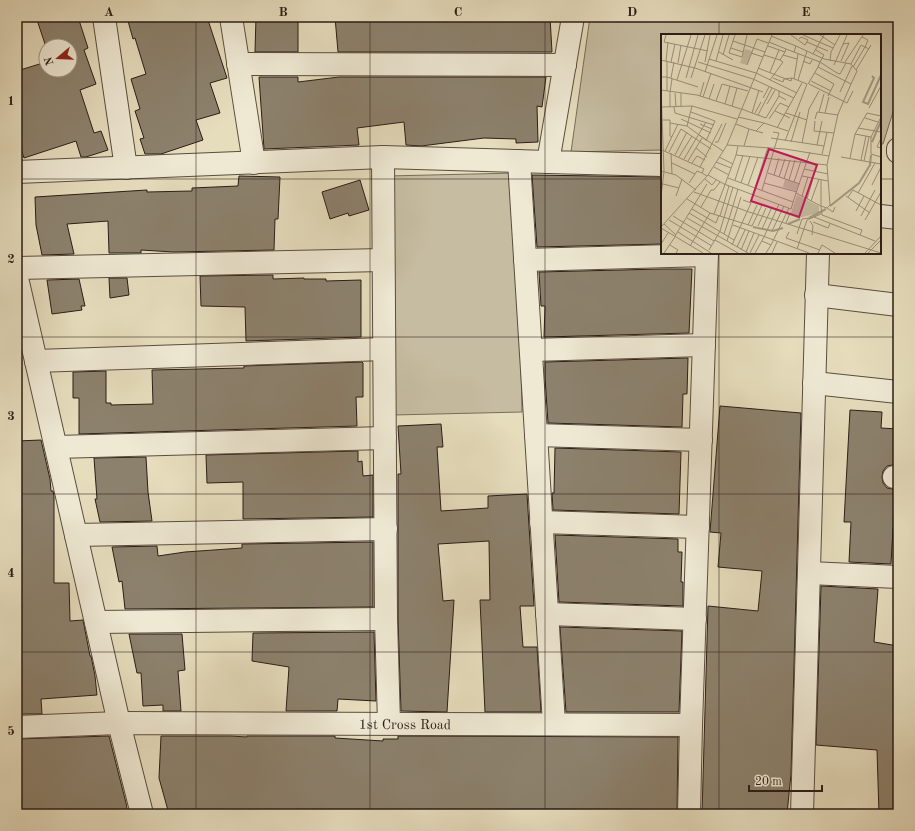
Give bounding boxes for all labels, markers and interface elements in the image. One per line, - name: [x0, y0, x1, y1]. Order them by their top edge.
- text: A: [104, 6, 114, 19]
- text: B: [278, 6, 288, 19]
- text: C: [454, 6, 462, 19]
- text: D: [627, 6, 637, 19]
- text: E: [802, 6, 811, 19]
- inset map: [661, 34, 881, 254]
- north arrow: [38, 38, 78, 78]
- text: N: [43, 54, 57, 67]
- text: 1: [7, 95, 15, 108]
- text: 2: [7, 253, 15, 266]
- text: 3: [7, 410, 15, 423]
- text: 4: [7, 567, 15, 580]
- street label: 1st Cross Road: [359, 718, 451, 732]
- text: 5: [7, 725, 15, 738]
- scale bar: [749, 767, 822, 793]
- text: 20 m: [755, 776, 782, 788]

